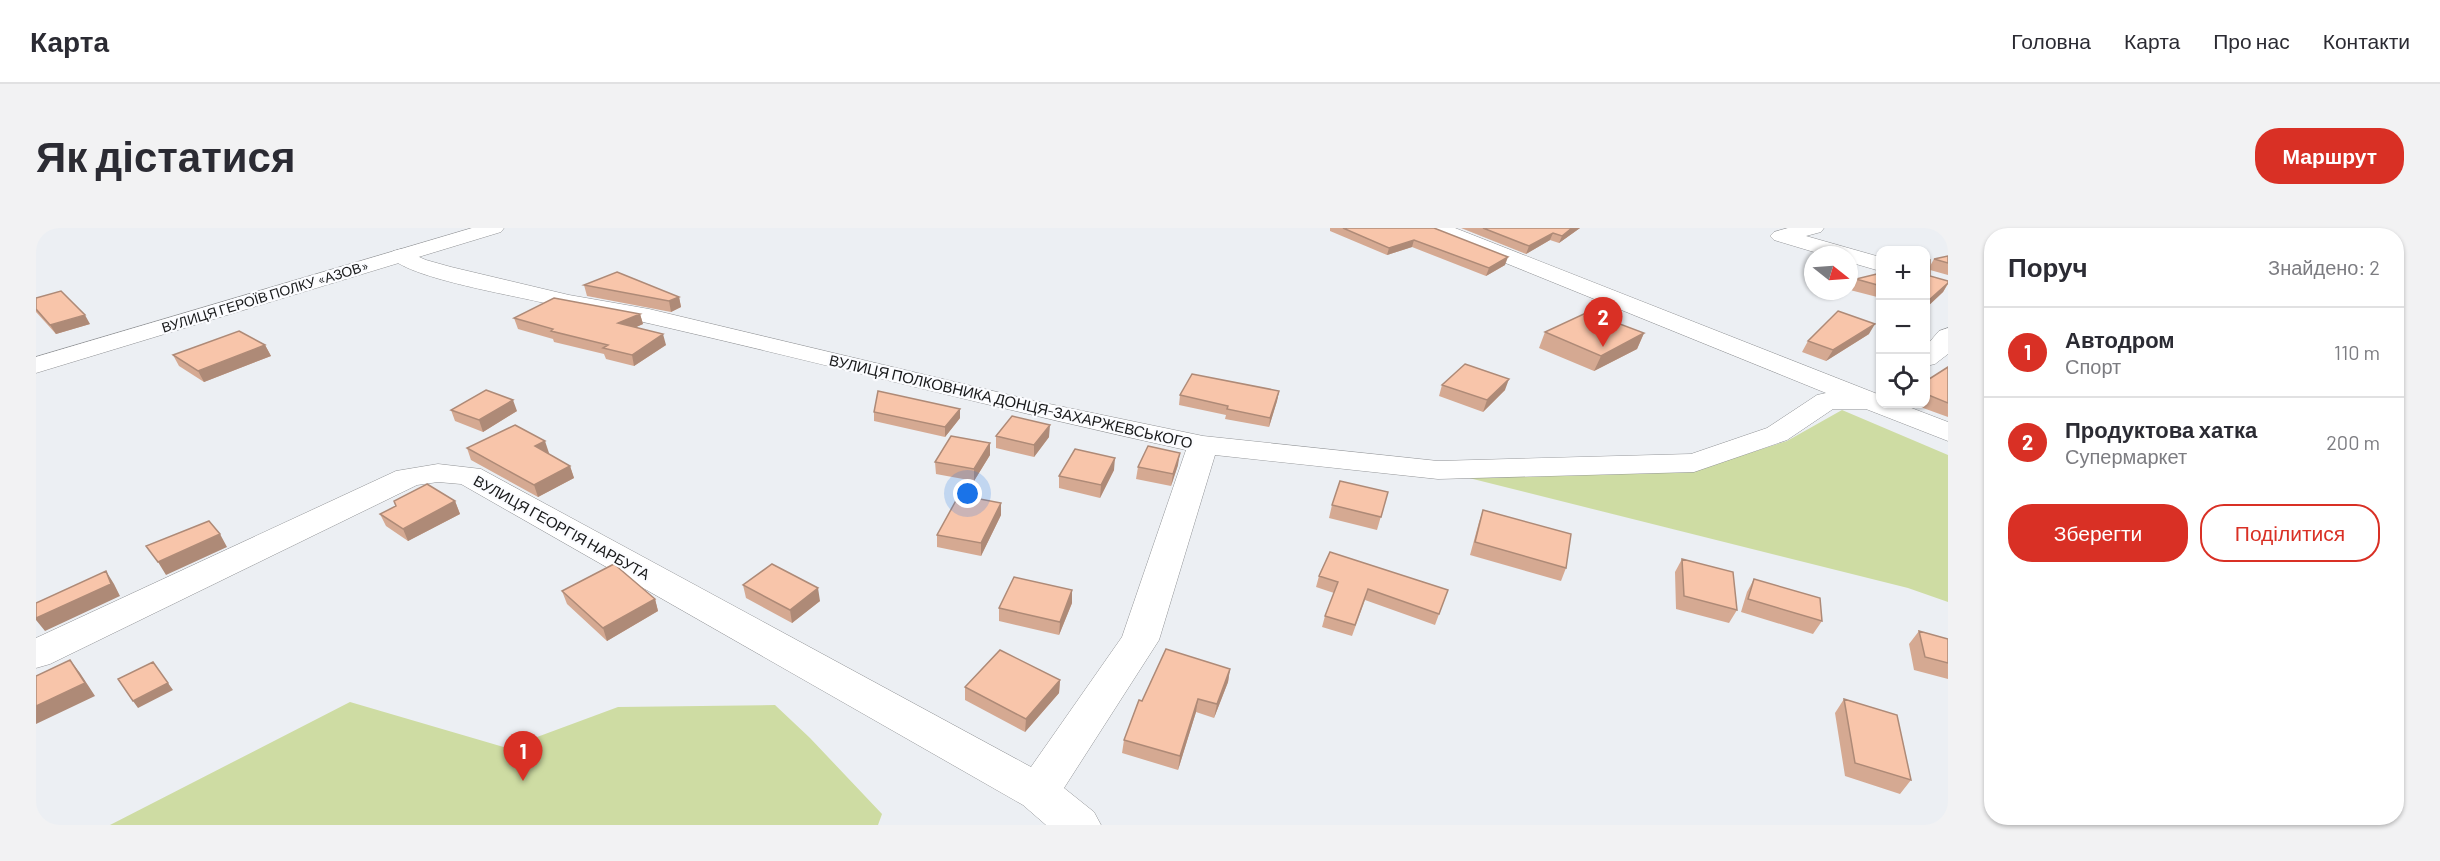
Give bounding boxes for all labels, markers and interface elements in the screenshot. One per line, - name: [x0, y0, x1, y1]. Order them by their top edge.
- text: Карта: [30, 24, 109, 58]
- text: Головна: [2011, 28, 2091, 53]
- text: Карта: [2124, 28, 2180, 53]
- text: Про нас: [2213, 28, 2290, 53]
- text: Контакти: [2323, 28, 2410, 53]
- button: Маршрут: [2255, 128, 2404, 184]
- text: Як дістатися: [36, 130, 295, 180]
- north arrow: [1804, 246, 1858, 300]
- map controls: [1876, 246, 1930, 408]
- button: +: [1876, 246, 1930, 300]
- text: Поруч: [2008, 251, 2088, 282]
- text: Знайдено: 2: [2268, 255, 2380, 279]
- street label: ВУЛИЦЯ ГЕРОЇВ ПОЛКУ «АЗОВ»: [159, 256, 371, 336]
- pin: 2: [1584, 298, 1622, 347]
- button: −: [1876, 300, 1930, 354]
- text: Автодром: [2065, 326, 2175, 352]
- text: 1: [2024, 340, 2031, 364]
- text: 110 m: [2334, 340, 2380, 364]
- street label: ВУЛИЦЯ ПОЛКОВНИКА ДОНЦЯ-ЗАХАРЖЕВСЬКОГО: [828, 350, 1194, 452]
- button: locate: [1876, 354, 1930, 408]
- text: Спорт: [2065, 354, 2121, 378]
- text: Продуктова хатка: [2065, 416, 2257, 442]
- text: 2: [2022, 430, 2033, 454]
- text: 200 m: [2326, 430, 2380, 454]
- text: Супермаркет: [2065, 444, 2187, 468]
- street label: ВУЛИЦЯ ГЕОРГІЯ НАРБУТА: [471, 471, 653, 583]
- your location: [953, 479, 982, 508]
- button: Зберегти: [2008, 504, 2188, 562]
- button: Поділитися: [2200, 504, 2380, 562]
- pin: 1: [504, 732, 542, 781]

